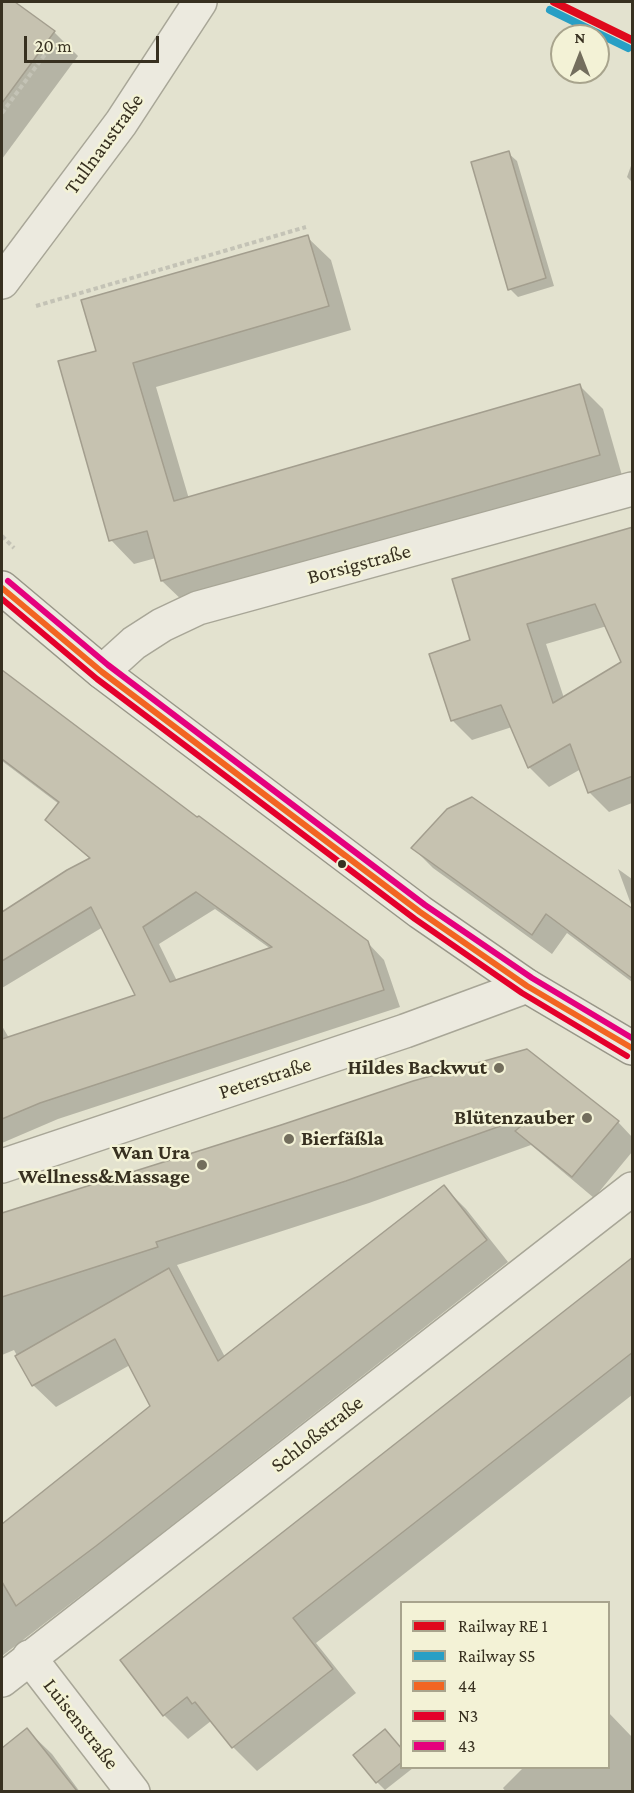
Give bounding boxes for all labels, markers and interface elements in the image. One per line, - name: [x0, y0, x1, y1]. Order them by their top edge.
- scale bar: [27, 24, 162, 62]
- north arrow: [550, 24, 610, 84]
- text: N: [575, 29, 585, 46]
- text: 20 m: [35, 36, 72, 56]
- street label: Tullnaustraße: [59, 89, 149, 199]
- street label: Borsigstraße: [305, 538, 413, 590]
- unlabelled marker: [336, 858, 348, 870]
- street label: Peterstraße: [216, 1051, 314, 1105]
- place label: Hildes Backwut: [348, 1055, 487, 1081]
- marker: Hildes Backwut: [492, 1061, 506, 1075]
- place label: Blütenzauber: [454, 1105, 575, 1131]
- marker: Blütenzauber: [580, 1111, 594, 1125]
- place label: Bierfäßla: [301, 1126, 384, 1152]
- marker: Bierfäßla: [282, 1132, 296, 1146]
- place label: Wan Ura Wellness&Massage: [18, 1140, 190, 1190]
- marker: Wan Ura Wellness&Massage: [195, 1158, 209, 1172]
- street label: Schloßstraße: [266, 1390, 368, 1478]
- legend: [400, 1601, 610, 1769]
- text: Railway RE 1: [458, 1616, 548, 1636]
- text: Railway S5: [458, 1646, 536, 1666]
- street label: Luisenstraße: [38, 1673, 124, 1775]
- text: 44: [458, 1676, 476, 1696]
- text: N3: [458, 1706, 478, 1726]
- text: 43: [458, 1736, 476, 1756]

